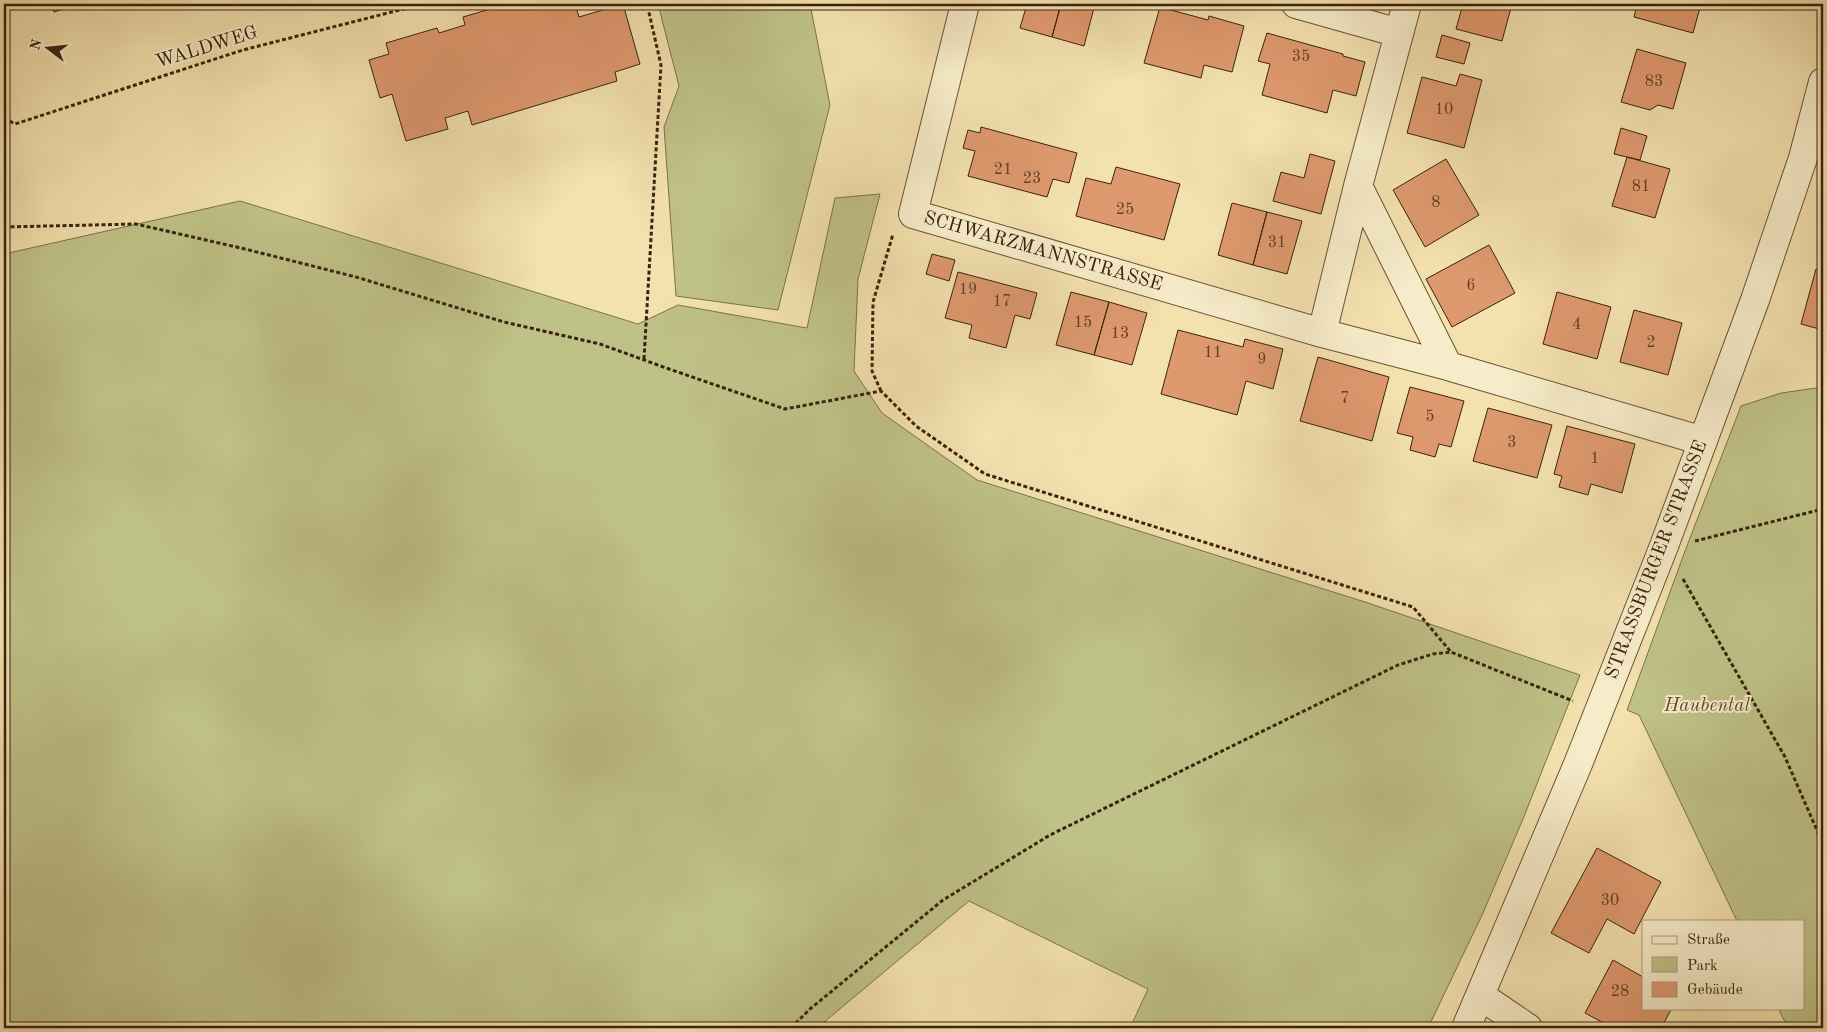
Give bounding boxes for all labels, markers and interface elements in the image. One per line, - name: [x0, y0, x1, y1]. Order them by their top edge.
- north arrow: [22, 22, 72, 72]
- street label: WALDWEG: [154, 23, 261, 73]
- text: N: [28, 37, 45, 52]
- house number: 35: [1292, 49, 1310, 65]
- house number: 83: [1645, 74, 1663, 90]
- house number: 10: [1435, 102, 1453, 118]
- house number: 21: [994, 162, 1012, 178]
- house number: 23: [1023, 171, 1041, 187]
- house number: 81: [1632, 179, 1650, 195]
- house number: 8: [1431, 195, 1441, 211]
- house number: 25: [1116, 202, 1134, 218]
- street label: SCHWARZMANNSTRASSE: [921, 209, 1165, 295]
- house number: 31: [1268, 235, 1286, 251]
- house number: 6: [1466, 278, 1476, 294]
- house number: 19: [959, 282, 977, 298]
- house number: 17: [993, 294, 1011, 310]
- house number: 15: [1074, 315, 1092, 331]
- house number: 4: [1572, 317, 1582, 333]
- house number: 13: [1111, 326, 1129, 342]
- house number: 2: [1646, 335, 1656, 351]
- house number: 11: [1204, 345, 1222, 361]
- house number: 9: [1257, 352, 1267, 368]
- house number: 7: [1340, 391, 1350, 407]
- house number: 5: [1425, 409, 1435, 425]
- house number: 3: [1507, 435, 1517, 451]
- street label: STRASSBURGER STRASSE: [1603, 438, 1711, 682]
- house number: 1: [1590, 451, 1600, 467]
- park label: Haubental: [1663, 697, 1750, 716]
- house number: 30: [1601, 893, 1619, 909]
- legend: [1642, 920, 1804, 1010]
- text: Straße: [1687, 933, 1730, 948]
- text: Park: [1687, 959, 1718, 974]
- text: Gebäude: [1687, 983, 1743, 998]
- house number: 28: [1611, 984, 1629, 1000]

